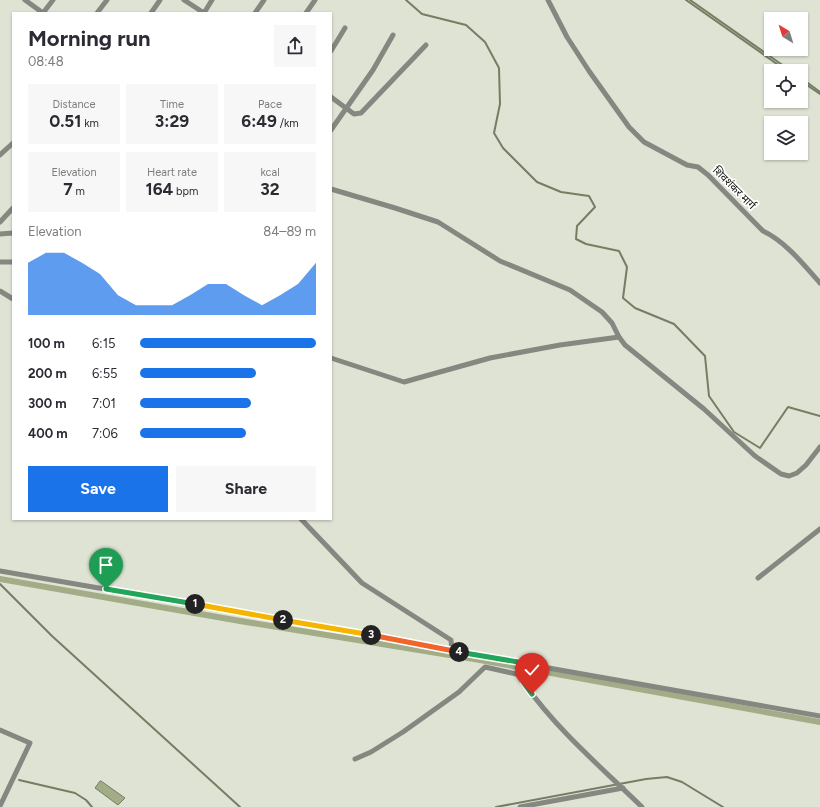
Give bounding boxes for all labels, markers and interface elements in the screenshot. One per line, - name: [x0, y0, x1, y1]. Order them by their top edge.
- north arrow: [764, 12, 808, 56]
- map controls: [764, 12, 808, 160]
- text: Morning run: [28, 25, 151, 52]
- button: share: [274, 25, 316, 67]
- text: 08:48: [28, 54, 64, 69]
- button: locate: [764, 64, 808, 108]
- text: Distance: [52, 98, 96, 111]
- text: Time: [160, 98, 184, 111]
- text: Pace: [258, 98, 282, 111]
- text: 0.51: [49, 111, 81, 131]
- text: 3:29: [155, 111, 189, 131]
- text: 6:49: [241, 111, 277, 131]
- button: layers: [764, 116, 808, 160]
- text: km: [81, 117, 99, 130]
- text: /km: [277, 117, 299, 130]
- street label: शिवशंकर मार्ग: [710, 164, 759, 213]
- text: Elevation: [51, 166, 97, 179]
- text: Heart rate: [147, 166, 197, 179]
- text: kcal: [260, 166, 280, 179]
- text: 7: [63, 179, 73, 199]
- text: 164: [146, 179, 173, 199]
- text: 32: [260, 179, 280, 199]
- text: m: [73, 185, 85, 198]
- text: bpm: [173, 185, 198, 198]
- text: Elevation: [28, 224, 81, 239]
- text: 84–89 m: [263, 224, 316, 239]
- text: 100 m: [28, 336, 65, 351]
- text: 6:15: [92, 336, 116, 351]
- text: 200 m: [28, 366, 67, 381]
- text: 6:55: [92, 366, 118, 381]
- text: 300 m: [28, 396, 67, 411]
- text: 7:01: [92, 396, 116, 411]
- text: 400 m: [28, 426, 68, 441]
- text: 7:06: [92, 426, 118, 441]
- button: Save: [28, 466, 168, 512]
- button: Share: [176, 466, 316, 512]
- pin: [89, 548, 123, 589]
- icon: arrive: [95, 554, 117, 576]
- pin: 1: [185, 594, 205, 614]
- text: 1: [193, 597, 197, 610]
- pin: 2: [273, 610, 293, 630]
- text: 2: [280, 613, 286, 626]
- pin: 3: [361, 625, 381, 645]
- text: 3: [368, 628, 374, 641]
- pin: 4: [449, 642, 469, 662]
- text: 4: [456, 645, 462, 658]
- pin: [515, 653, 549, 694]
- icon: check: [521, 659, 543, 681]

